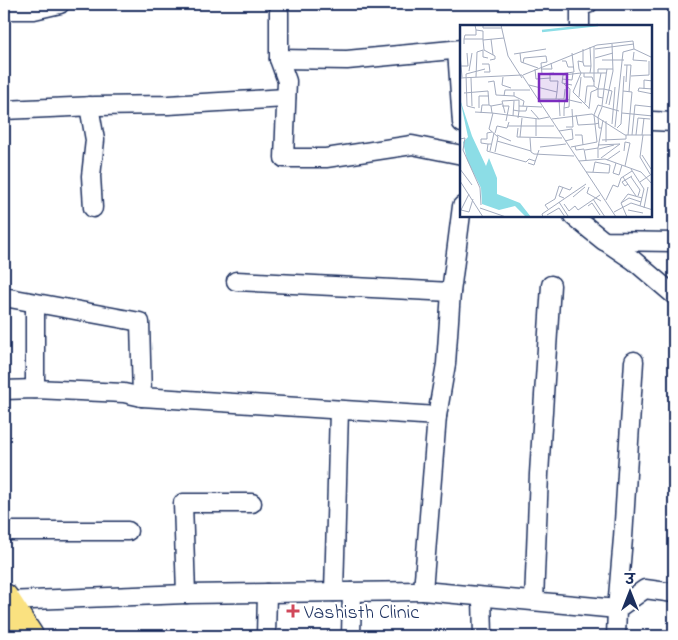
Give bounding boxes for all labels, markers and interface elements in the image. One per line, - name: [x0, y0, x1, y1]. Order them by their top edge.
- inset map: [460, 25, 653, 218]
- north arrow: [606, 568, 656, 618]
- text: उ: [623, 570, 636, 591]
- place label: Vashisth Clinic: [303, 599, 419, 628]
- marker: Vashisth Clinic: [286, 604, 300, 618]

